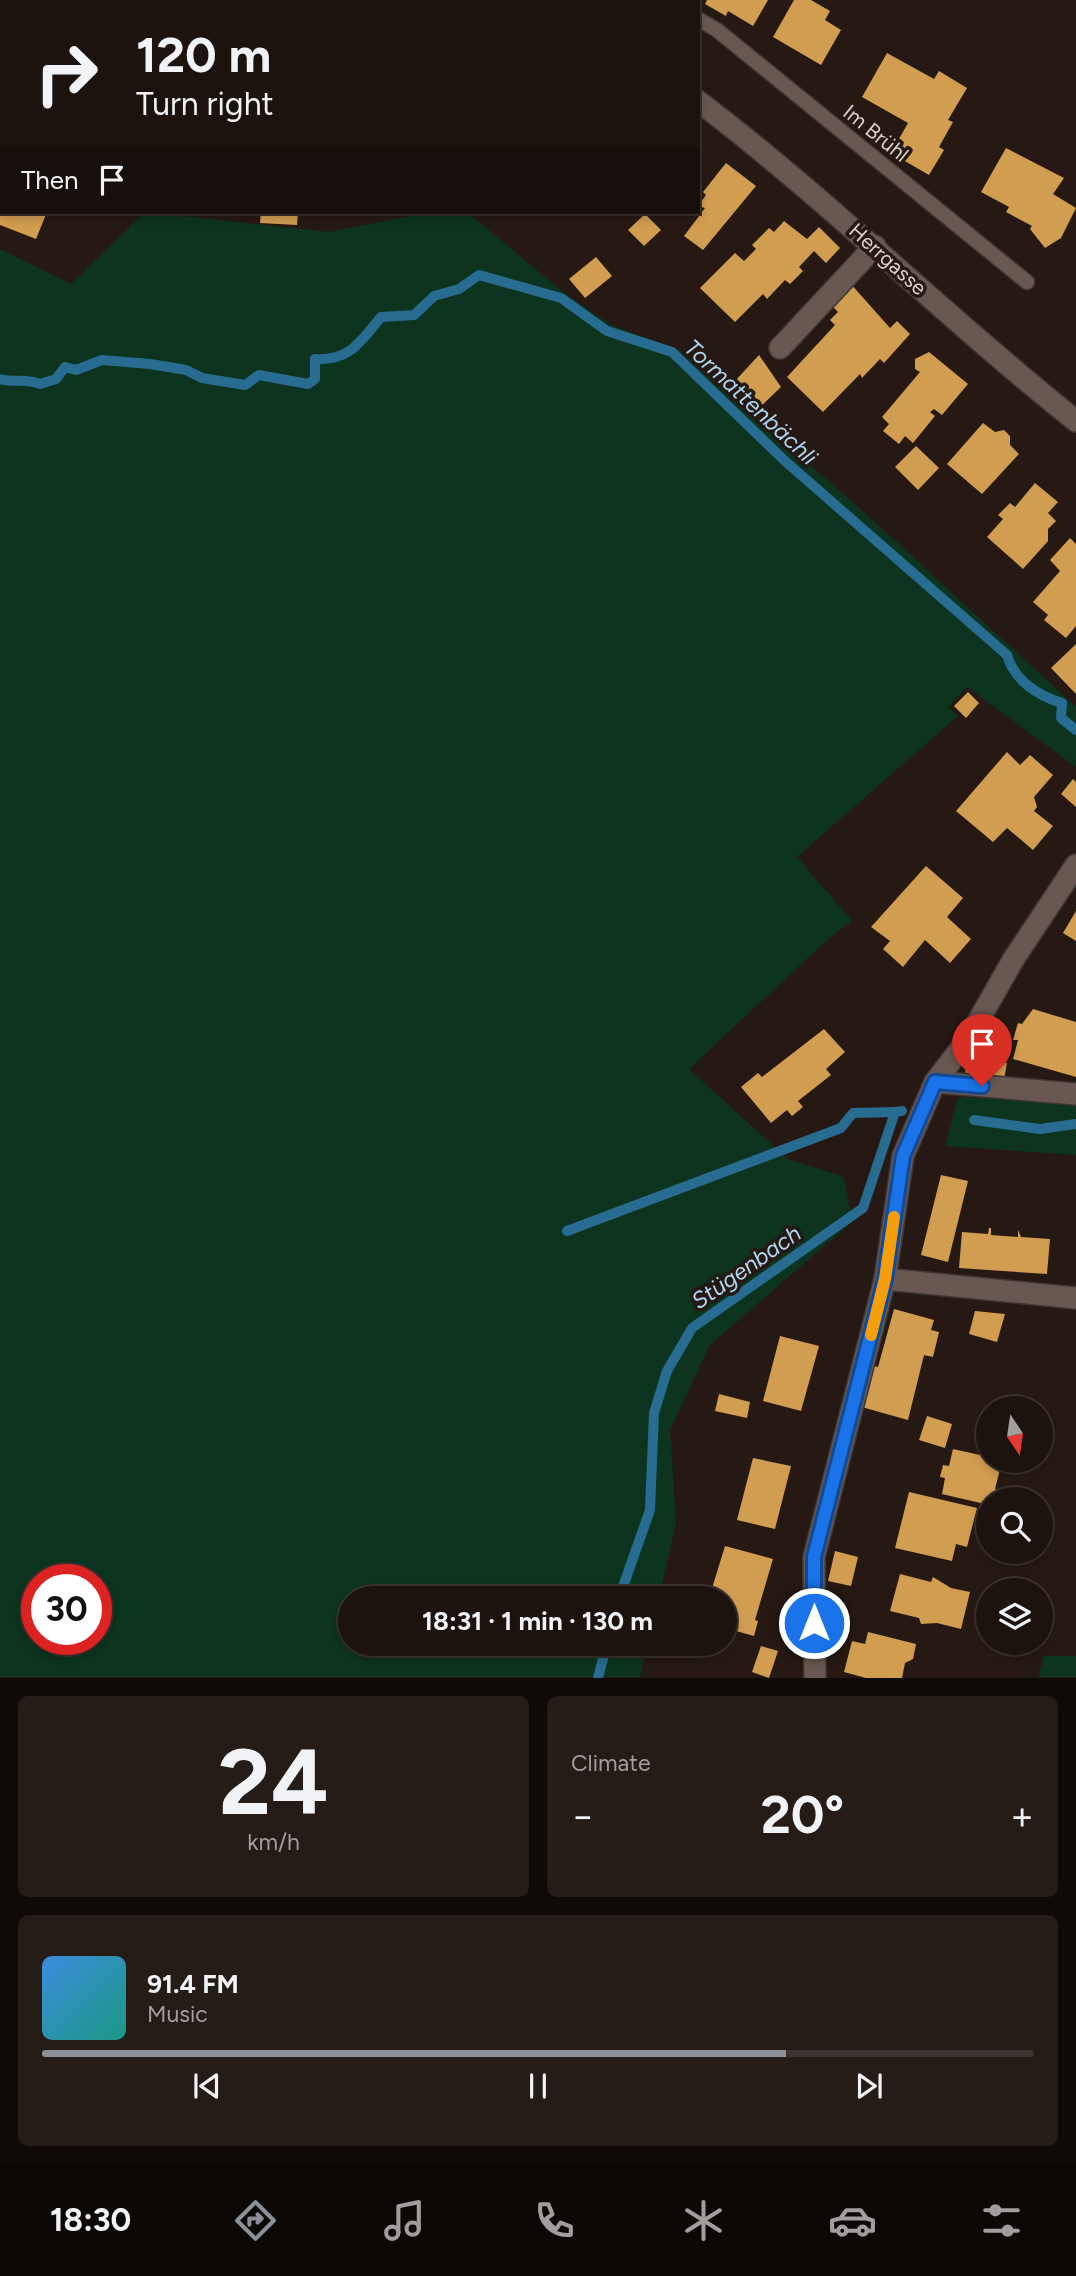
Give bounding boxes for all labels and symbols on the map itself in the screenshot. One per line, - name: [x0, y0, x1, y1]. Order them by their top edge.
- street label: Im Brühl: [838, 99, 914, 167]
- street label: Herrgasse: [844, 218, 932, 300]
- water label: Tormattenbächli: [679, 333, 824, 471]
- pin: [952, 1014, 1012, 1086]
- water label: Stügenbach: [686, 1219, 806, 1315]
- north arrow: [976, 1396, 1054, 1474]
- speed limit sign: 30: [21, 1564, 112, 1655]
- position arrow: [777, 1586, 851, 1660]

